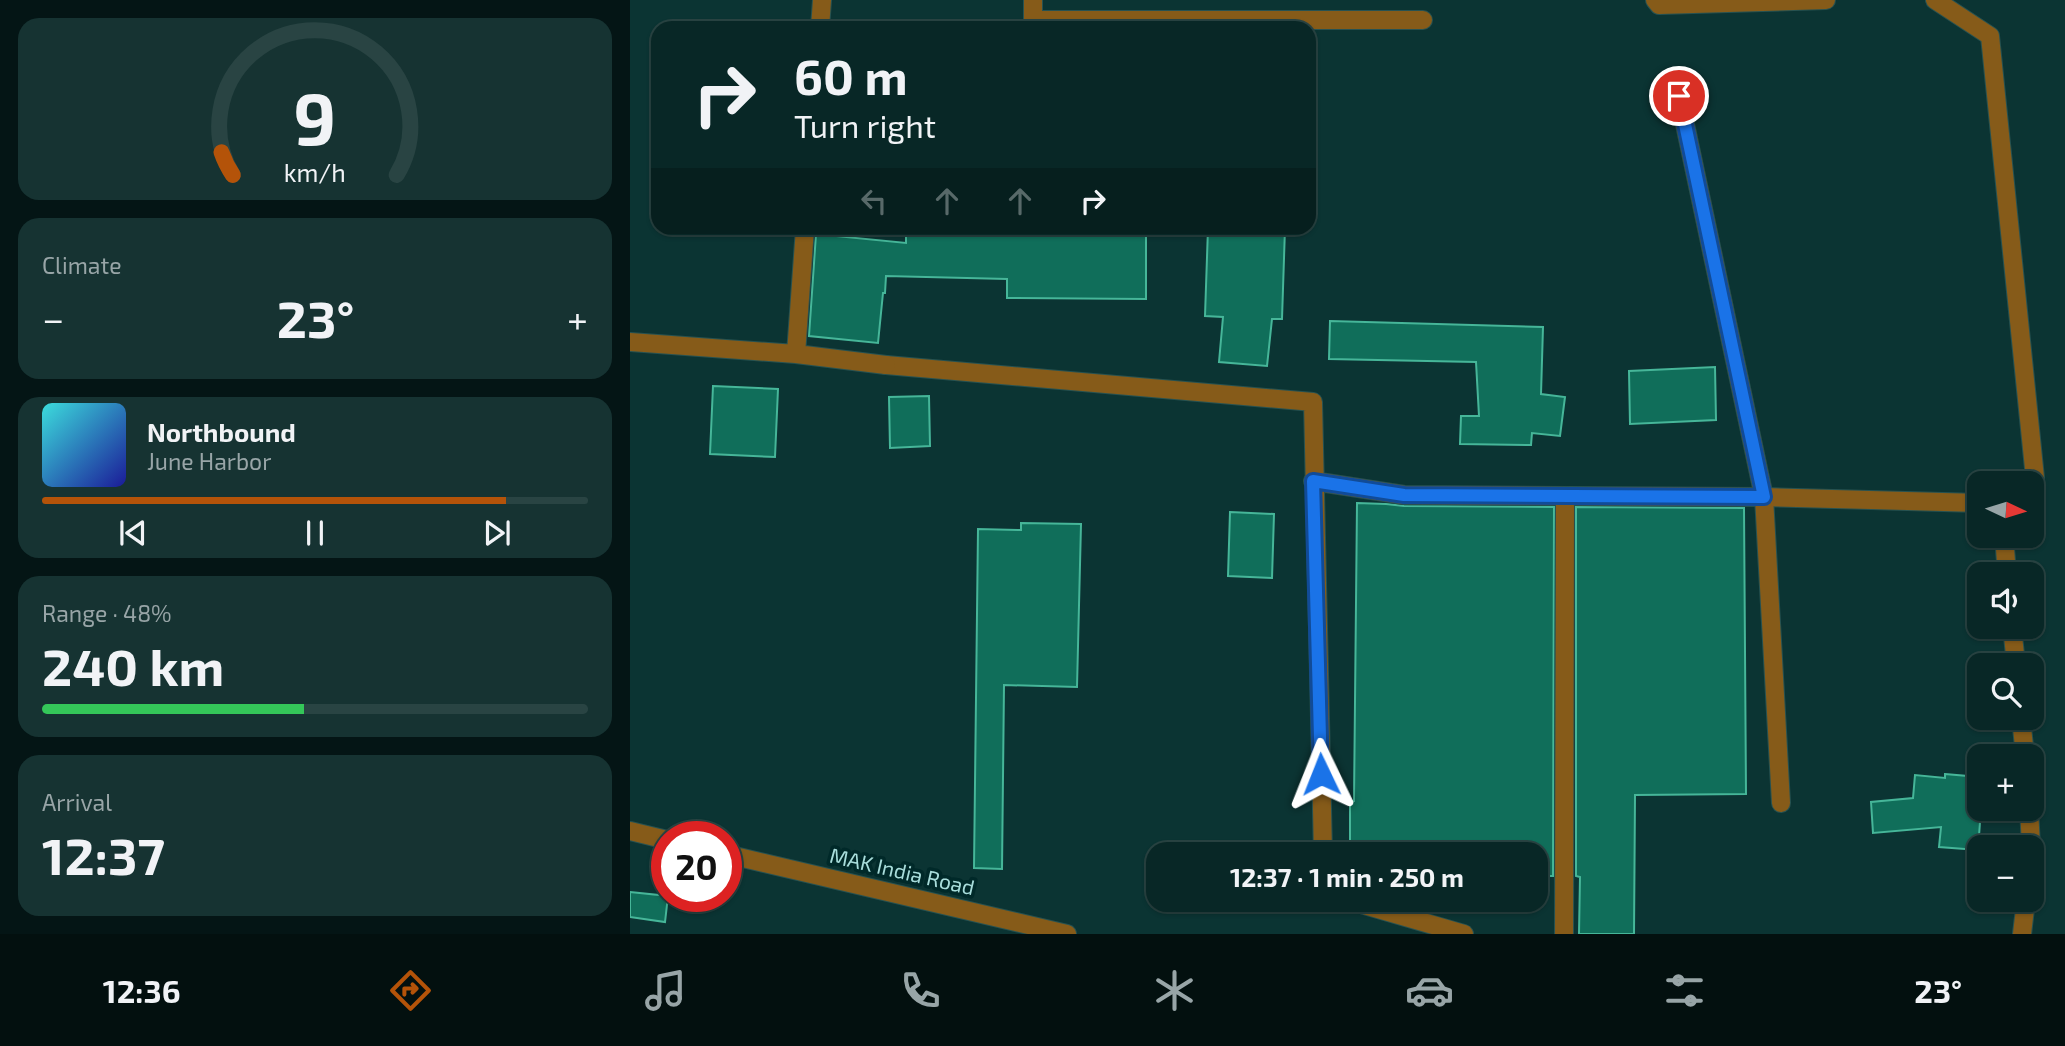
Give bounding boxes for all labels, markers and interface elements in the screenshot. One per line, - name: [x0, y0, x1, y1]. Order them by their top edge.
- text: 60 m: [794, 46, 908, 105]
- icon: right: [679, 49, 770, 140]
- pin: [1649, 66, 1709, 126]
- text: 9: [294, 72, 336, 160]
- icon: arrive: [1660, 77, 1698, 115]
- text: Turn right: [794, 106, 936, 144]
- text: km/h: [284, 157, 346, 187]
- icon: left: [855, 182, 893, 220]
- icon: ahead: [928, 182, 966, 220]
- icon: ahead: [1001, 182, 1039, 220]
- icon: right: [1074, 182, 1112, 220]
- text: Climate: [42, 251, 122, 279]
- text: 23°: [277, 286, 354, 348]
- text: −: [42, 295, 64, 341]
- text: +: [567, 295, 588, 341]
- text: Northbound: [147, 416, 296, 447]
- text: June Harbor: [147, 447, 271, 475]
- north arrow: [1967, 471, 2044, 548]
- map controls: [1967, 471, 2044, 912]
- icon: previous: [114, 514, 152, 552]
- icon: pause: [296, 514, 334, 552]
- icon: next: [478, 514, 516, 552]
- button: sound: [1967, 562, 2044, 639]
- text: Range · 48%: [42, 599, 172, 627]
- text: 240 km: [42, 634, 224, 696]
- button: search: [1967, 653, 2044, 730]
- position arrow: [1284, 737, 1358, 811]
- button: +: [1967, 744, 2044, 821]
- text: Arrival: [42, 788, 112, 816]
- speed limit sign: 20: [651, 821, 742, 912]
- text: 12:37: [42, 823, 165, 885]
- button: −: [1967, 835, 2044, 912]
- street label: MAK India Road: [827, 842, 977, 899]
- text: 12:37 · 1 min · 250 m: [1230, 861, 1464, 892]
- icon: directions: [386, 966, 435, 1015]
- icon: music: [641, 966, 690, 1015]
- icon: phone: [896, 966, 945, 1015]
- icon: climate: [1150, 966, 1199, 1015]
- icon: car: [1405, 966, 1454, 1015]
- icon: filters: [1660, 966, 1709, 1015]
- text: 12:36: [103, 971, 181, 1009]
- text: 23°: [1914, 971, 1962, 1009]

